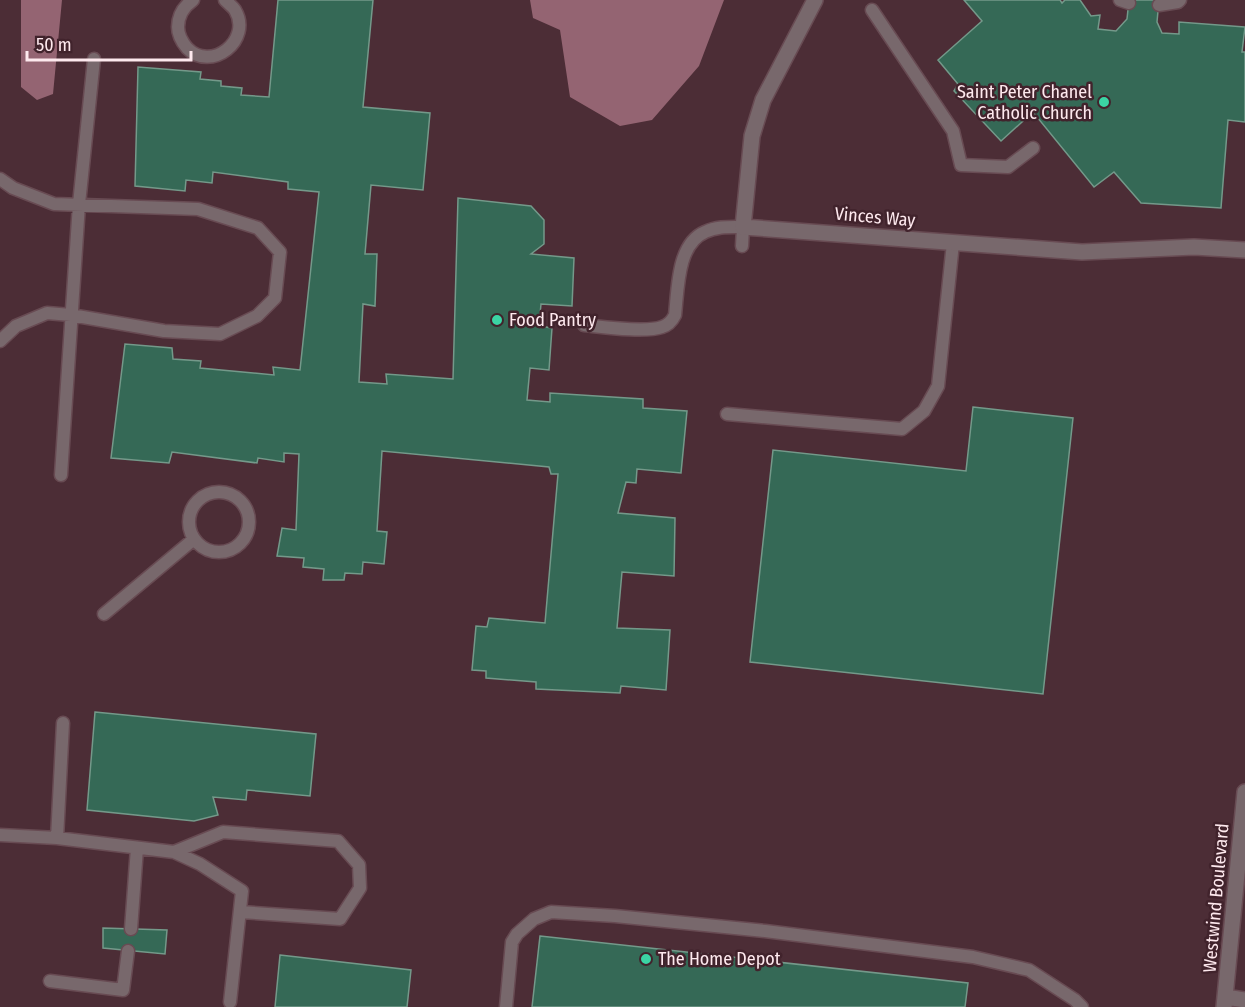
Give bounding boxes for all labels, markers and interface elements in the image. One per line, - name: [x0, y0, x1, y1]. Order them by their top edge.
- scale bar: [27, 24, 190, 62]
- text: 50 m: [36, 34, 72, 56]
- place label: Saint Peter Chanel Catholic Church: [957, 81, 1092, 124]
- marker: Saint Peter Chanel Catholic Church: [1097, 95, 1111, 109]
- street label: Vinces Way: [834, 203, 916, 231]
- place label: Food Pantry: [509, 309, 596, 331]
- marker: Food Pantry: [490, 313, 504, 327]
- street label: Westwind Boulevard: [1199, 822, 1233, 974]
- place label: The Home Depot: [658, 948, 781, 970]
- marker: The Home Depot: [639, 952, 653, 966]

